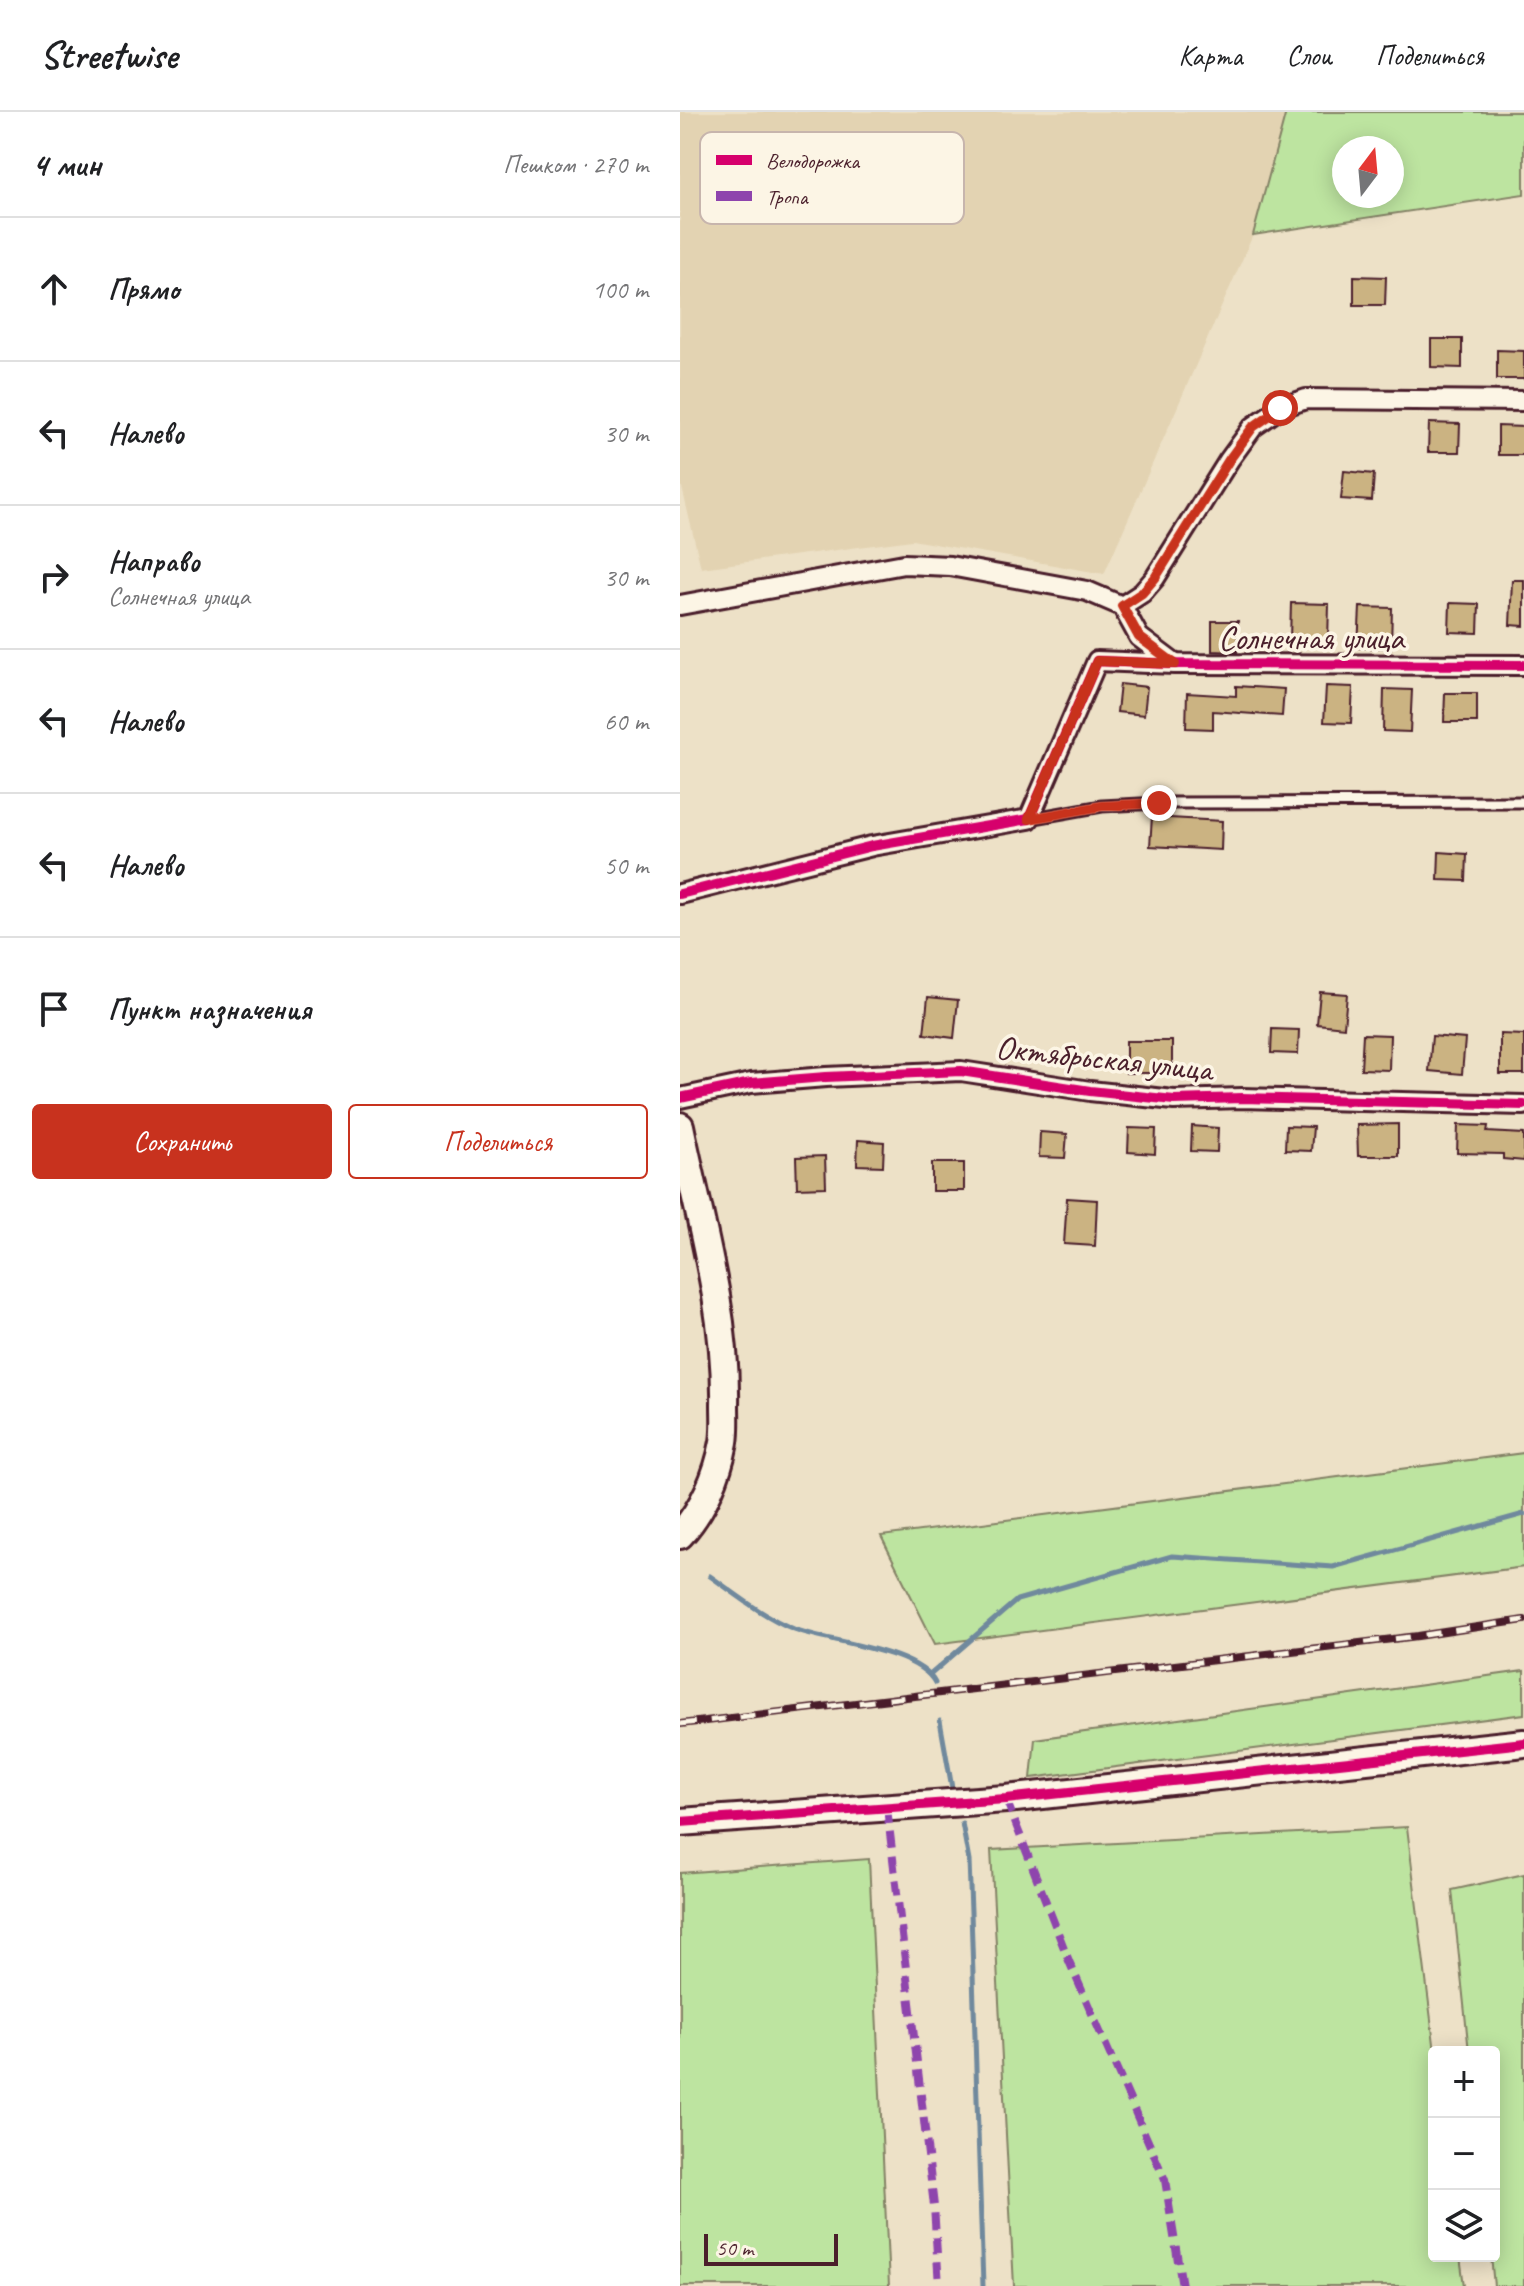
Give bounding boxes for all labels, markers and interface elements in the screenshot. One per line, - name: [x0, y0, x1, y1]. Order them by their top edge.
- text: Streetwise: [40, 32, 177, 79]
- text: Карта: [1179, 38, 1243, 73]
- text: Слои: [1287, 38, 1332, 73]
- text: Поделиться: [1376, 38, 1484, 73]
- legend: [700, 132, 964, 224]
- north arrow: [1332, 136, 1404, 208]
- text: 4 мин: [32, 143, 101, 186]
- text: Велодорожка: [766, 147, 860, 175]
- text: Пешком · 270 m: [503, 148, 648, 181]
- text: Тропа: [766, 183, 809, 211]
- icon: ahead: [32, 267, 76, 311]
- text: Прямо: [108, 270, 179, 308]
- text: 100 m: [592, 273, 648, 306]
- route start: [1262, 390, 1298, 426]
- icon: left: [32, 411, 76, 455]
- text: Налево: [108, 414, 184, 452]
- text: 30 m: [604, 417, 648, 450]
- text: Направо: [108, 542, 200, 580]
- icon: right: [32, 555, 76, 599]
- text: 30 m: [604, 561, 648, 594]
- text: Солнечная улица: [108, 580, 250, 613]
- street label: Солнечная улица: [1218, 616, 1406, 659]
- icon: left: [32, 699, 76, 743]
- text: Налево: [108, 702, 184, 740]
- text: 60 m: [604, 705, 648, 738]
- route end: [1141, 785, 1177, 821]
- icon: left: [32, 843, 76, 887]
- text: Налево: [108, 846, 184, 884]
- text: 50 m: [604, 849, 648, 882]
- icon: arrive: [32, 987, 76, 1031]
- text: Пункт назначения: [108, 990, 311, 1028]
- street label: Октябрьская улица: [994, 1025, 1217, 1091]
- button: Сохранить: [32, 1104, 332, 1179]
- button: Поделиться: [348, 1104, 648, 1179]
- map controls: [1428, 2046, 1500, 2262]
- button: +: [1428, 2046, 1500, 2118]
- button: −: [1428, 2118, 1500, 2190]
- button: layers: [1428, 2190, 1500, 2262]
- scale bar: [704, 2230, 838, 2266]
- text: 50 m: [716, 2234, 753, 2262]

